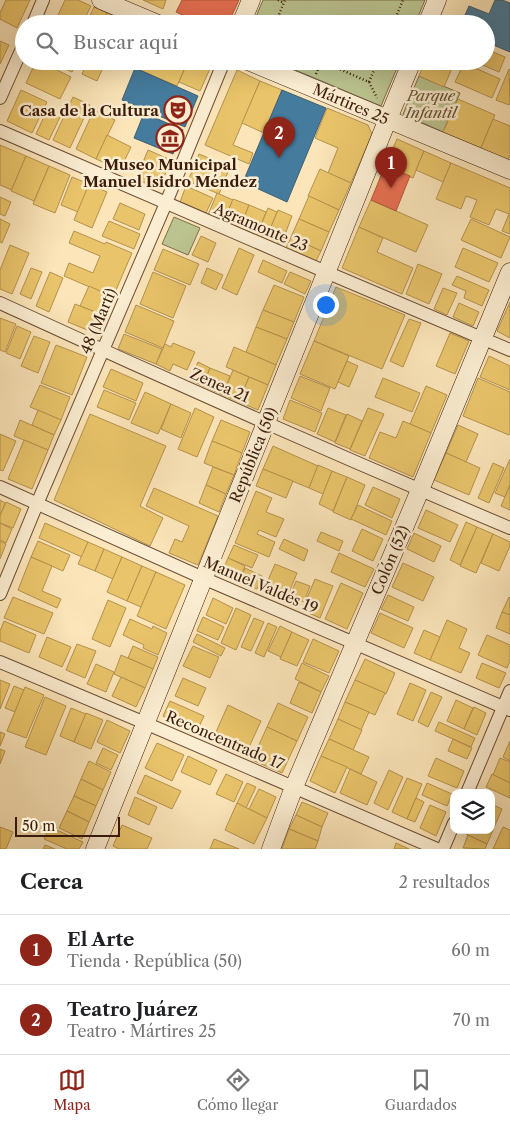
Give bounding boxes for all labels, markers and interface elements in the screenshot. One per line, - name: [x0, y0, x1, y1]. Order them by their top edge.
- search box: [15, 15, 495, 70]
- icon: search: [33, 29, 61, 57]
- text: Buscar aquí: [73, 31, 178, 54]
- street label: Mártires 25: [310, 79, 392, 129]
- park label: Parque Infantil: [404, 86, 459, 122]
- theatre icon: Casa de la Cultura: [163, 95, 193, 125]
- place label: Casa de la Cultura: [20, 101, 159, 120]
- pin: 2: [263, 117, 295, 158]
- museum icon: Museo Municipal Manuel Isidro Méndez: [155, 123, 185, 153]
- pin: 1: [375, 147, 407, 188]
- place label: Museo Municipal Manuel Isidro Méndez: [83, 155, 257, 191]
- street label: Agramonte 23: [210, 198, 311, 255]
- street label: 48 (Martí): [76, 285, 120, 357]
- your location: [313, 292, 339, 318]
- street label: Zenea 21: [187, 364, 253, 407]
- street label: República (50): [225, 404, 281, 506]
- street label: Colón (52): [367, 523, 413, 597]
- street label: Manuel Valdés 19: [201, 552, 321, 618]
- street label: Reconcentrado 17: [163, 706, 288, 774]
- map controls: [450, 789, 495, 834]
- button: layers: [450, 789, 495, 834]
- scale bar: [15, 814, 120, 837]
- text: 50 m: [22, 817, 55, 835]
- text: Cerca: [20, 869, 83, 894]
- text: 2 resultados: [399, 872, 490, 892]
- text: El Arte: [67, 928, 134, 951]
- text: 1: [32, 940, 40, 960]
- text: 60 m: [451, 940, 490, 960]
- text: Tienda · República (50): [67, 951, 242, 971]
- text: Teatro Juárez: [67, 998, 198, 1021]
- text: 2: [31, 1010, 41, 1030]
- text: 70 m: [453, 1010, 490, 1030]
- text: Teatro · Mártires 25: [67, 1021, 216, 1041]
- tab: Mapa: [53, 1066, 91, 1114]
- tab: Cómo llegar: [197, 1066, 278, 1114]
- tab: Guardados: [385, 1066, 457, 1114]

